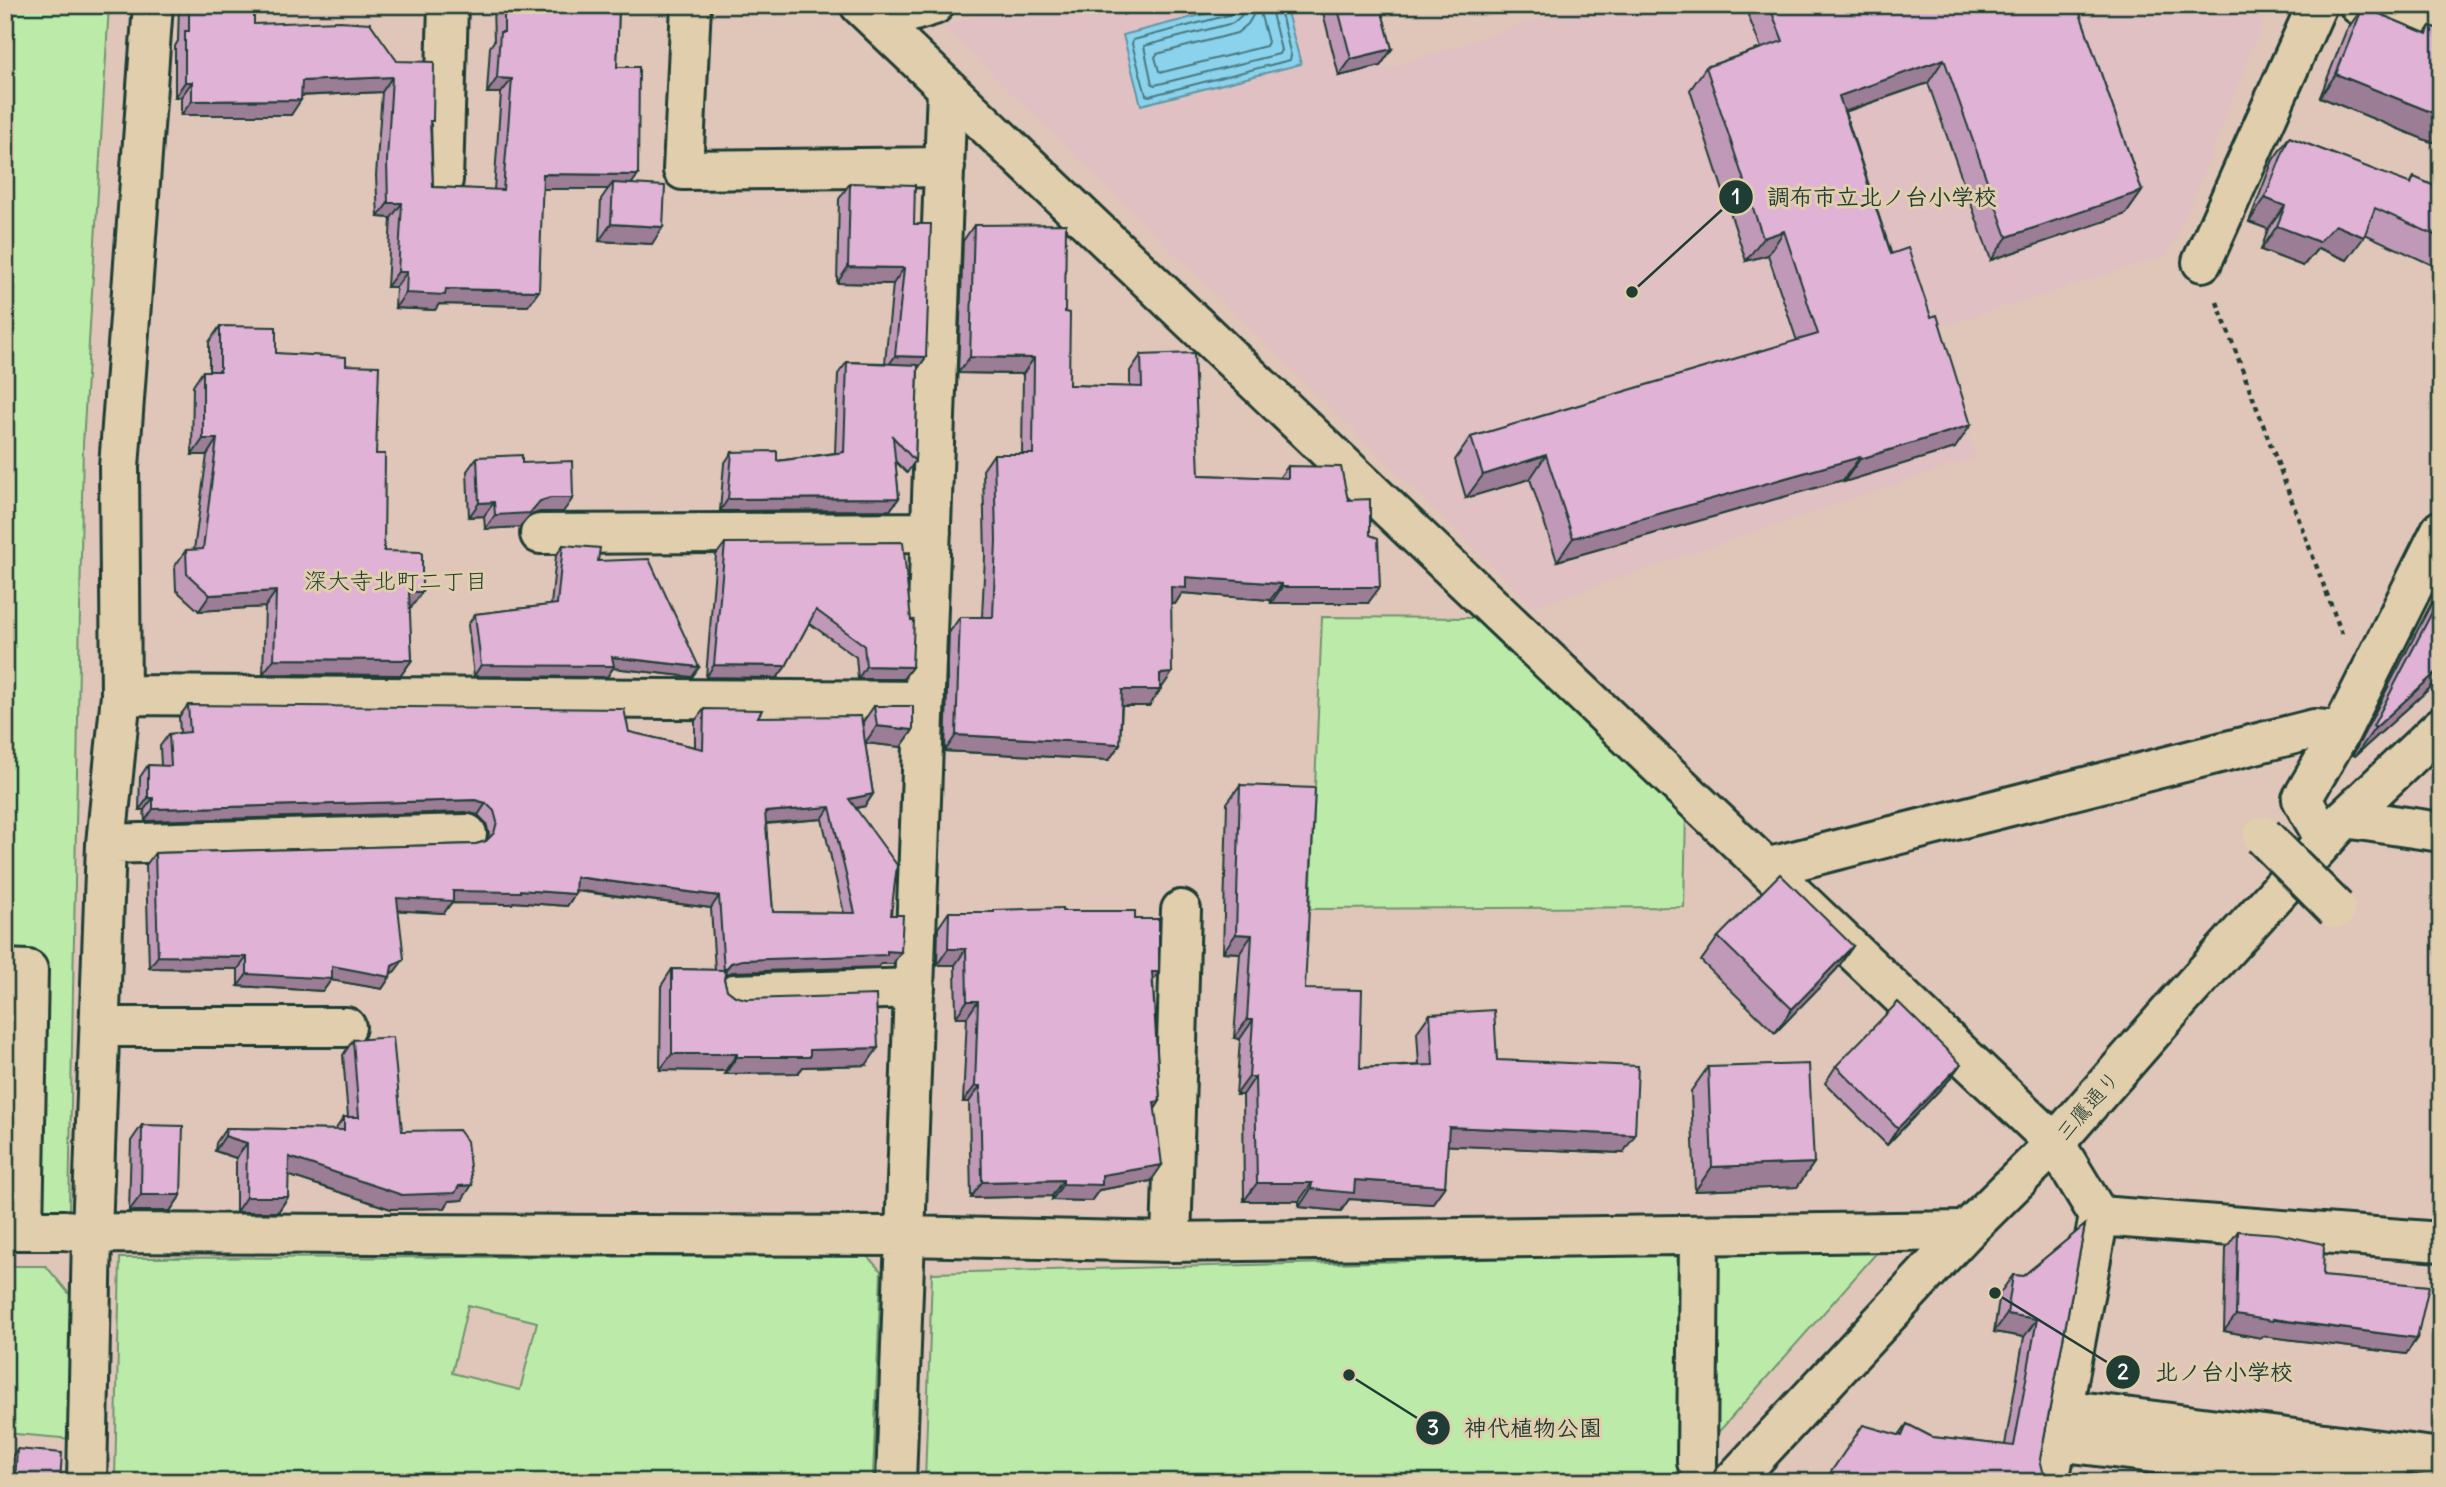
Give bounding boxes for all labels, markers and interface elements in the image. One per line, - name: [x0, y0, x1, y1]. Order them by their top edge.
- callout: 調布市立北ノ台小学校: [1718, 175, 2011, 219]
- text: 調布市立北ノ台小学校: [1767, 182, 1997, 211]
- text: 1: [1732, 183, 1740, 210]
- district label: 深大寺北町二丁目: [304, 566, 488, 595]
- street label: 三鷹通り: [2050, 1065, 2125, 1146]
- callout: 北ノ台小学校: [2106, 1350, 2307, 1394]
- text: 北ノ台小学校: [2155, 1357, 2293, 1386]
- text: 2: [2117, 1358, 2129, 1385]
- callout: 神代植物公園: [1415, 1406, 1616, 1450]
- text: 神代植物公園: [1464, 1413, 1602, 1442]
- text: 3: [1427, 1414, 1439, 1441]

